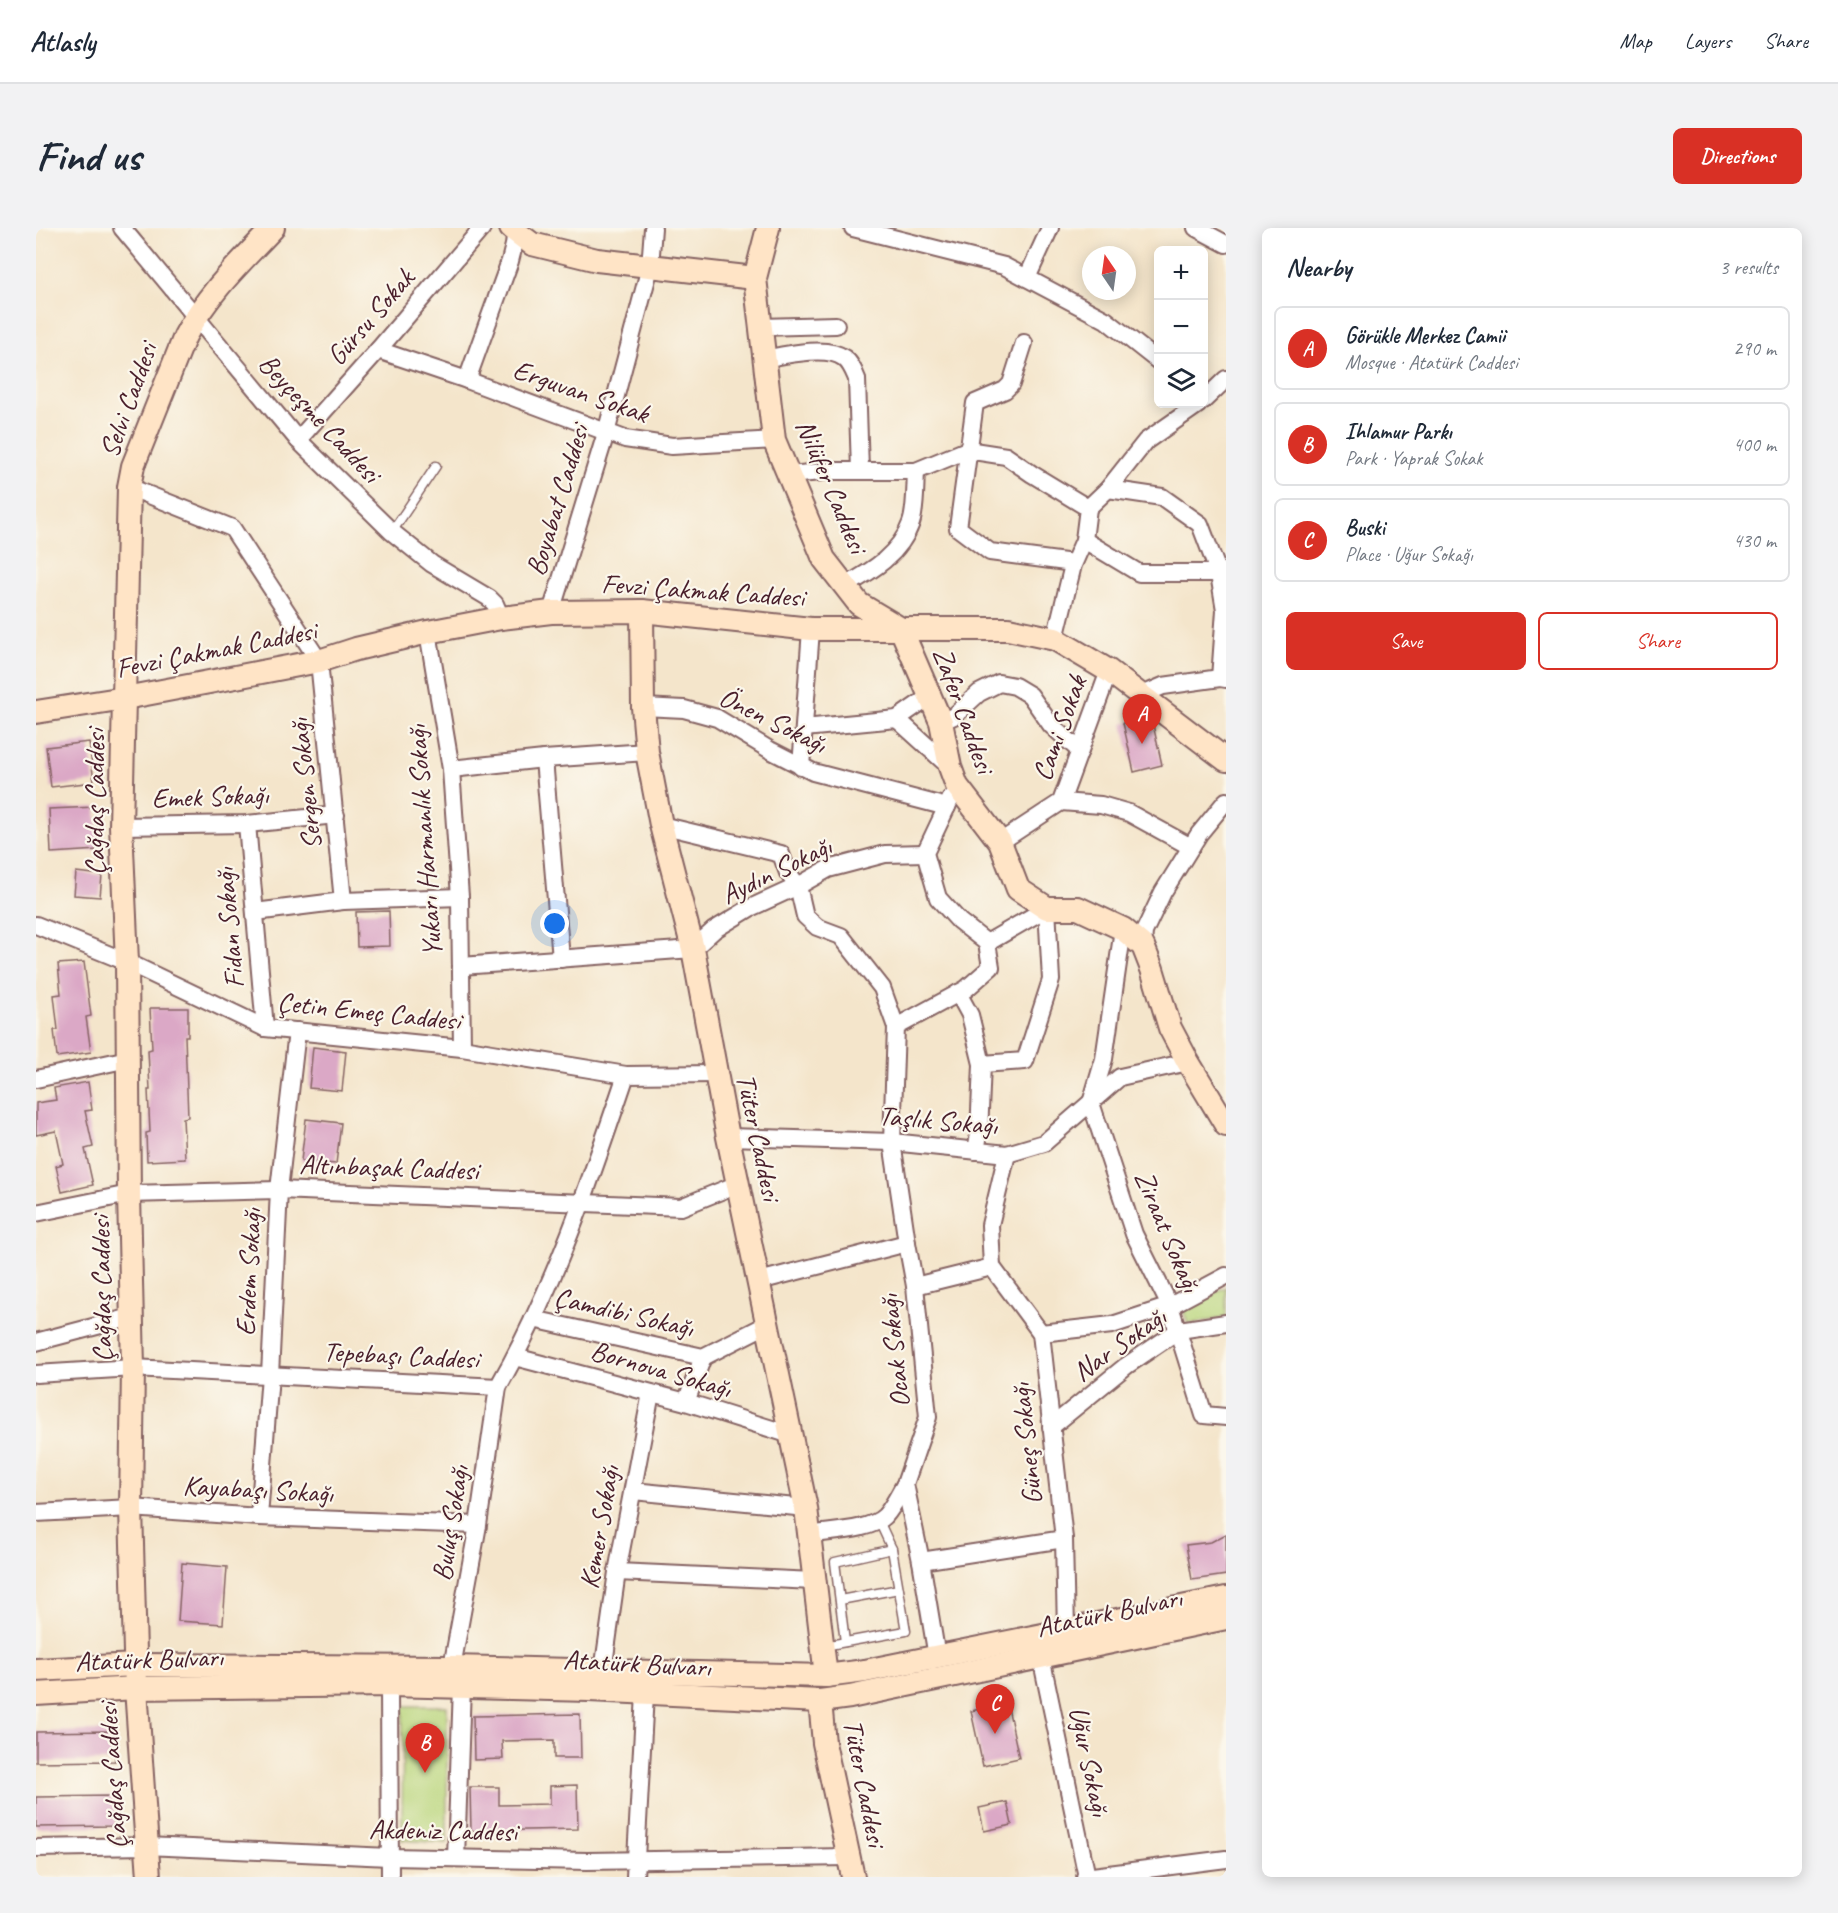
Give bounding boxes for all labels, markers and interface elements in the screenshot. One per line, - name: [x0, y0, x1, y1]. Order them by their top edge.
- text: Atlasly: [30, 24, 95, 59]
- text: Map: [1619, 28, 1652, 54]
- text: Layers: [1685, 28, 1731, 54]
- text: Share: [1764, 28, 1808, 54]
- button: Directions: [1673, 128, 1802, 184]
- text: Find us: [36, 130, 141, 183]
- north arrow: [1082, 246, 1136, 300]
- map controls: [1154, 246, 1208, 408]
- button: +: [1154, 246, 1208, 300]
- text: Nearby: [1286, 251, 1351, 284]
- text: 3 results: [1719, 255, 1778, 280]
- street label: Gürsu Sokak: [319, 260, 423, 372]
- button: −: [1154, 300, 1208, 354]
- text: Görükle Merkez Camii: [1345, 322, 1505, 350]
- street label: Selvi Caddesi: [91, 334, 166, 462]
- text: A: [1302, 336, 1313, 361]
- text: 290 m: [1733, 336, 1776, 361]
- street label: Beyçeşme Caddesi: [251, 346, 391, 493]
- text: Mosque · Atatürk Caddesi: [1345, 350, 1518, 375]
- street label: Erguvan Sokak: [509, 351, 655, 431]
- button: layers: [1154, 354, 1208, 408]
- street label: Nilüfer Caddesi: [788, 414, 877, 562]
- street label: Boyabat Caddesi: [517, 417, 598, 580]
- text: Ihlamur Parkı: [1345, 418, 1452, 446]
- text: B: [1302, 432, 1313, 457]
- text: 400 m: [1733, 432, 1776, 457]
- text: Park · Yaprak Sokak: [1345, 446, 1483, 471]
- text: Buski: [1345, 514, 1385, 542]
- text: C: [1303, 528, 1312, 553]
- text: 430 m: [1733, 528, 1776, 553]
- text: Place · Uğur Sokağı: [1345, 542, 1473, 567]
- street label: Fevzi Çakmak Caddesi: [600, 565, 809, 616]
- street label: Fevzi Çakmak Caddesi: [113, 612, 323, 687]
- button: Save: [1286, 612, 1526, 670]
- button: Share: [1538, 612, 1778, 670]
- street label: Zafer Caddesi: [925, 642, 1004, 781]
- street label: Cami Sokak: [1024, 669, 1095, 785]
- street label: Önen Sokağı: [713, 679, 834, 762]
- pin: A: [1122, 694, 1162, 744]
- street label: Sergen Sokağı: [281, 715, 329, 851]
- street label: Yukarı Harmanlık Sokağı: [398, 722, 450, 958]
- street label: Çağdaş Caddesi: [77, 725, 113, 875]
- street label: Emek Sokağı: [151, 776, 271, 816]
- street label: Aydın Sokağı: [715, 827, 839, 912]
- street label: Fidan Sokağı: [206, 864, 252, 990]
- your location: [540, 909, 569, 938]
- street label: Çetin Emeç Caddesi: [276, 984, 466, 1039]
- street label: Tüter Caddesi: [728, 1070, 790, 1207]
- street label: Taşlık Sokağı: [877, 1097, 1000, 1143]
- street label: Altınbaşak Caddesi: [299, 1146, 483, 1188]
- street label: Ziraat Sokağı: [1127, 1165, 1210, 1299]
- street label: Erdem Sokağı: [227, 1206, 269, 1337]
- street label: Çağdaş Caddesi: [82, 1212, 121, 1363]
- street label: Çamdibi Sokağı: [551, 1279, 699, 1346]
- street label: Ocak Sokağı: [870, 1291, 917, 1409]
- street label: Nar Sokağı: [1065, 1298, 1174, 1389]
- street label: Bornova Sokağı: [587, 1332, 737, 1406]
- street label: Tepebaşı Caddesi: [322, 1333, 483, 1377]
- street label: Güneş Sokağı: [1002, 1380, 1050, 1506]
- street label: Buluş Sokağı: [424, 1461, 477, 1583]
- street label: Kemer Sokağı: [571, 1461, 627, 1591]
- street label: Kayabaşı Sokağı: [182, 1468, 336, 1511]
- street label: Atatürk Bulvarı: [1033, 1579, 1187, 1644]
- street label: Atatürk Bulvarı: [75, 1639, 225, 1679]
- street label: Atatürk Bulvarı: [562, 1642, 713, 1684]
- pin: C: [976, 1684, 1014, 1734]
- street label: Çağdaş Caddesi: [89, 1698, 136, 1850]
- street label: Uğur Sokağı: [1061, 1703, 1119, 1821]
- street label: Tüter Caddesi: [836, 1716, 895, 1853]
- pin: B: [406, 1724, 444, 1773]
- street label: Akdeniz Caddesi: [369, 1811, 521, 1849]

